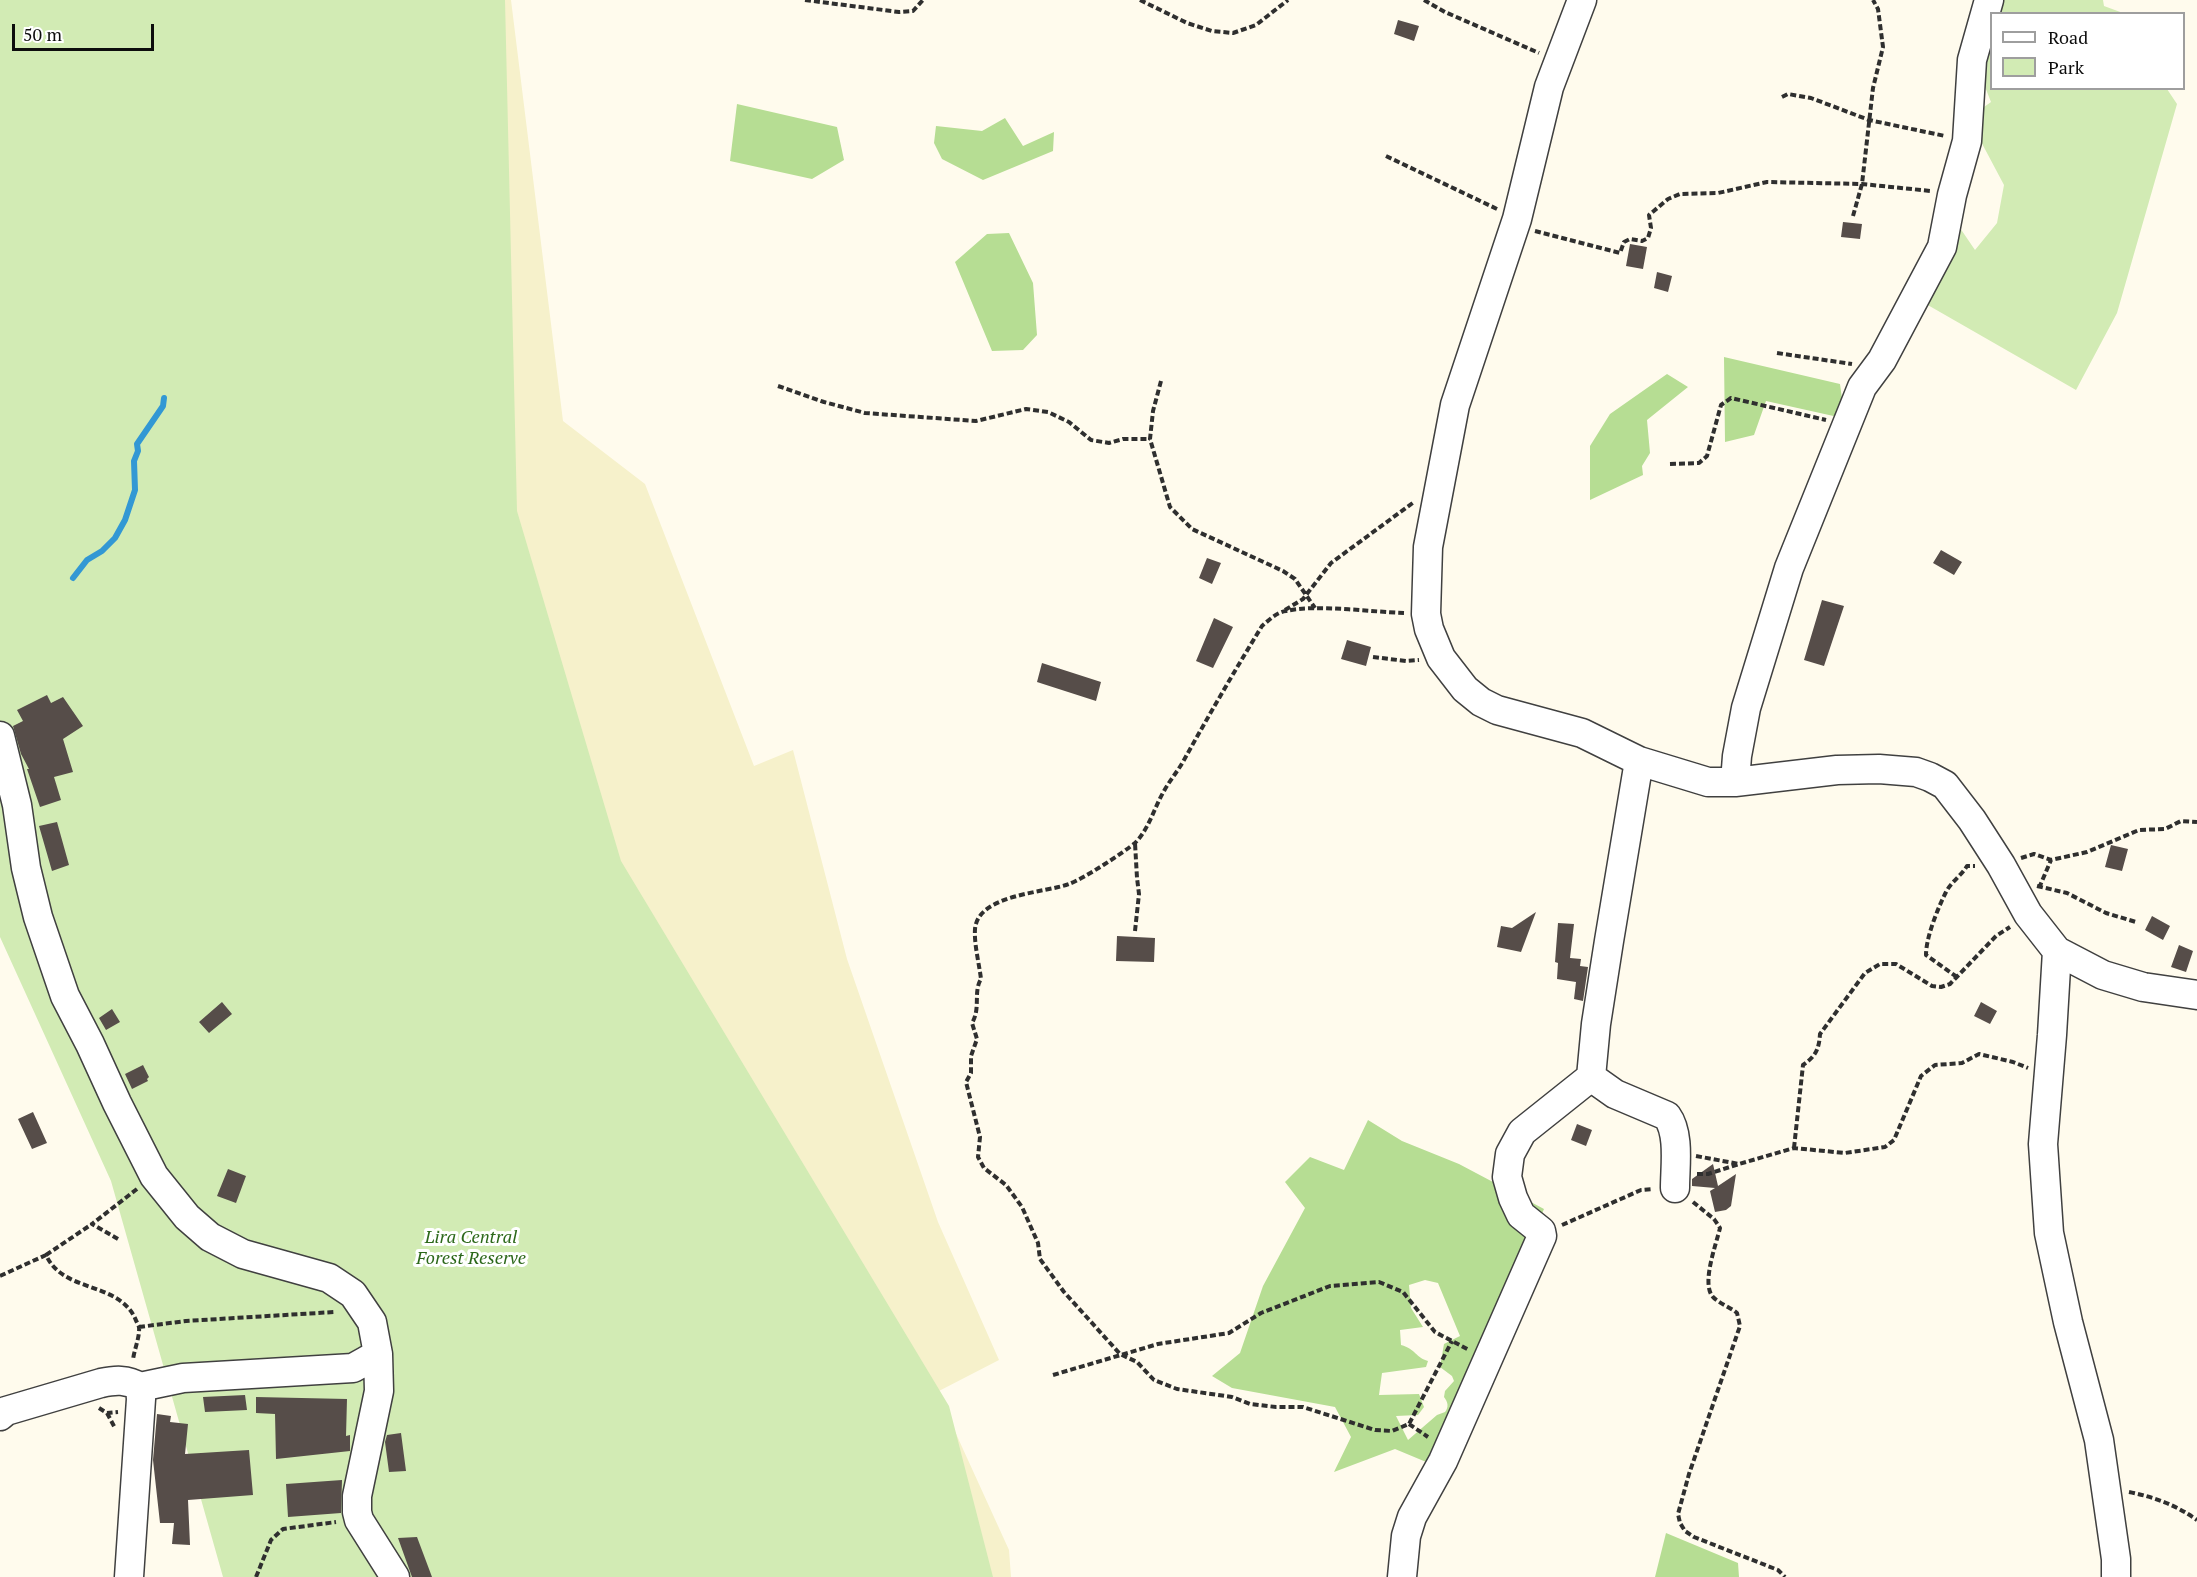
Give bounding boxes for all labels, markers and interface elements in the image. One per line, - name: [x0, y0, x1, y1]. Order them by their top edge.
- scale bar: [15, 12, 158, 50]
- legend: [1990, 12, 2185, 90]
- text: 50 m: [23, 22, 62, 46]
- text: Road: [2048, 25, 2088, 49]
- text: Park: [2048, 55, 2084, 79]
- park label: Lira Central Forest Reserve: [416, 1227, 526, 1270]

